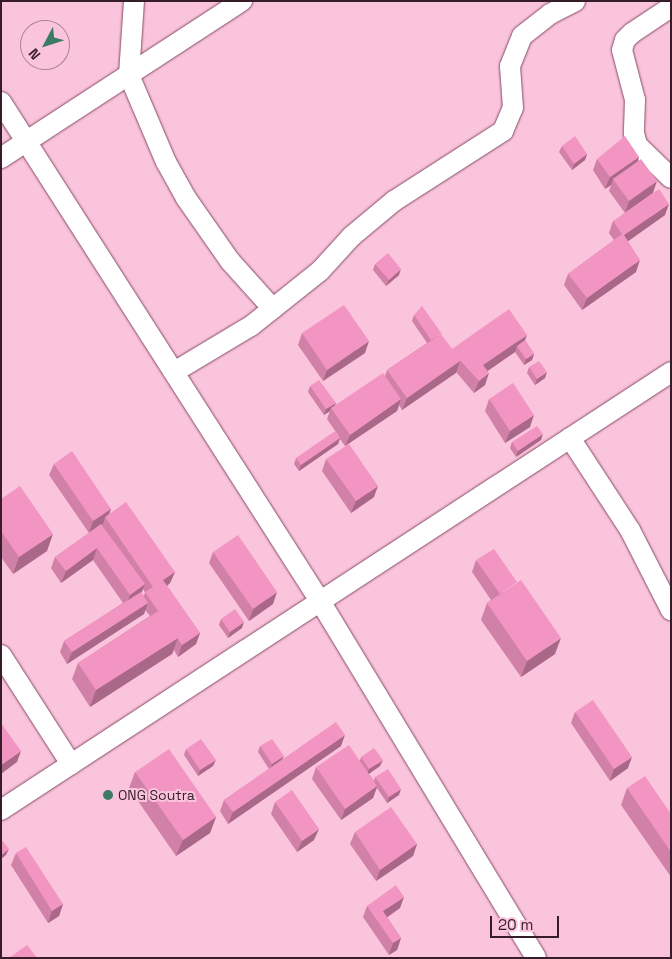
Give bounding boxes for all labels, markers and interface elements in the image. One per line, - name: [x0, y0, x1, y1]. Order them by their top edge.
- north arrow: [20, 20, 70, 70]
- text: N: [24, 45, 44, 63]
- place label: ONG Soutra: [118, 787, 195, 803]
- marker: ONG Soutra: [102, 789, 114, 801]
- scale bar: [492, 906, 561, 938]
- text: 20 m: [498, 915, 533, 934]

